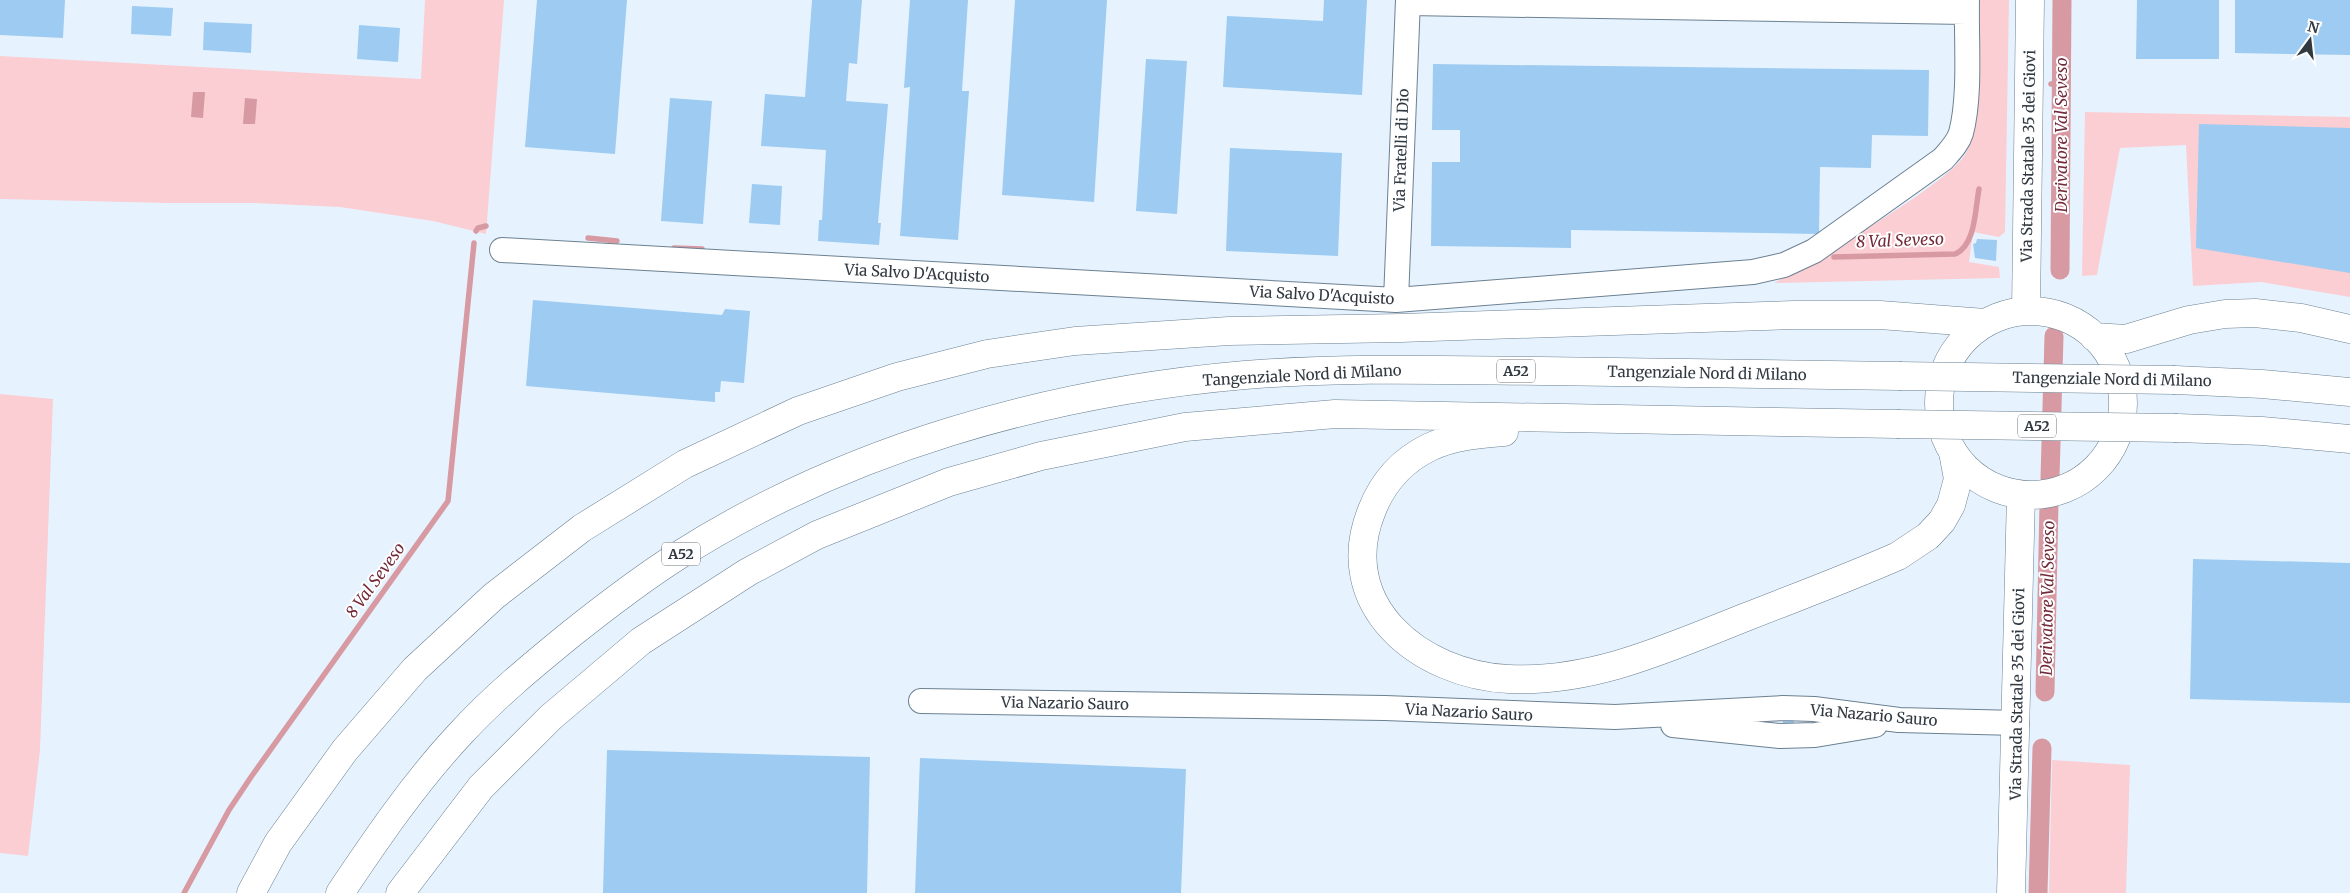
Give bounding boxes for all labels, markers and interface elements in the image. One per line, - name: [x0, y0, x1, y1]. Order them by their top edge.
- north arrow: [2285, 15, 2335, 65]
- text: N: [2306, 17, 2321, 38]
- street label: Via Strada Statale 35 dei Giovi: [2017, 50, 2039, 263]
- water label: Derivatore Val Seveso: [2051, 57, 2071, 214]
- street label: Via Fratelli di Dio: [1389, 88, 1413, 213]
- water label: 8 Val Seveso: [1856, 228, 1944, 252]
- street label: Via Salvo D'Acquisto: [843, 260, 990, 286]
- street label: Via Salvo D'Acquisto: [1248, 282, 1395, 308]
- street label: Tangenziale Nord di Milano: [1202, 360, 1402, 390]
- road number: A52: [1497, 360, 1535, 382]
- street label: Tangenziale Nord di Milano: [1607, 362, 1807, 384]
- street label: Tangenziale Nord di Milano: [2012, 368, 2212, 390]
- road number: A52: [2018, 414, 2056, 438]
- water label: Derivatore Val Seveso: [2036, 520, 2058, 677]
- water label: 8 Val Seveso: [341, 539, 409, 621]
- road number: A52: [662, 542, 700, 566]
- street label: Via Strada Statale 35 dei Giovi: [2006, 588, 2028, 801]
- street label: Via Nazario Sauro: [1000, 692, 1129, 714]
- street label: Via Nazario Sauro: [1404, 699, 1533, 725]
- street label: Via Nazario Sauro: [1809, 700, 1939, 730]

